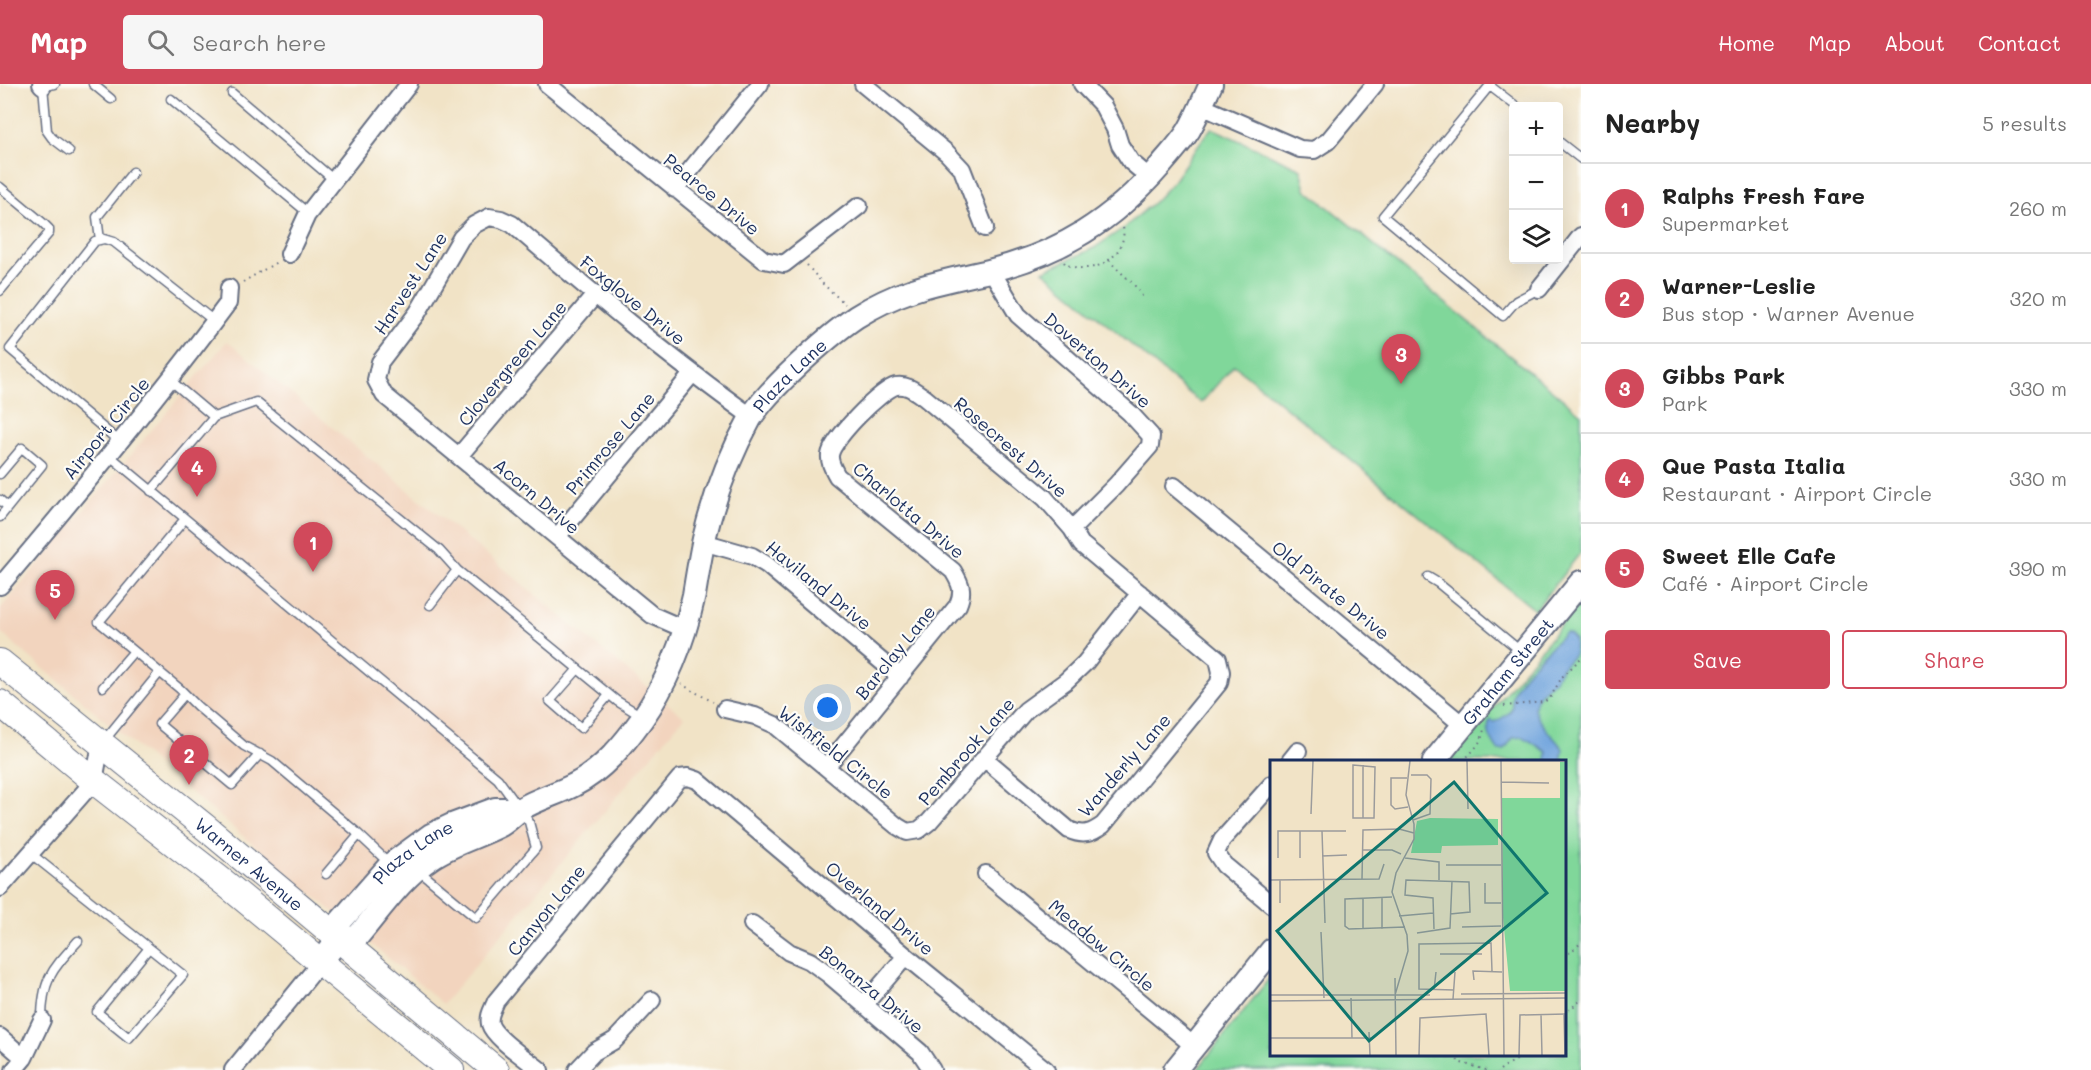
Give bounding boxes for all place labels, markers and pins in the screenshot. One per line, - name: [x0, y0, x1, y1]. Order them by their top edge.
- pin: 3: [1382, 334, 1420, 384]
- pin: 4: [178, 448, 216, 497]
- pin: 1: [294, 522, 332, 572]
- pin: 5: [36, 570, 74, 620]
- pin: 2: [170, 736, 208, 785]

